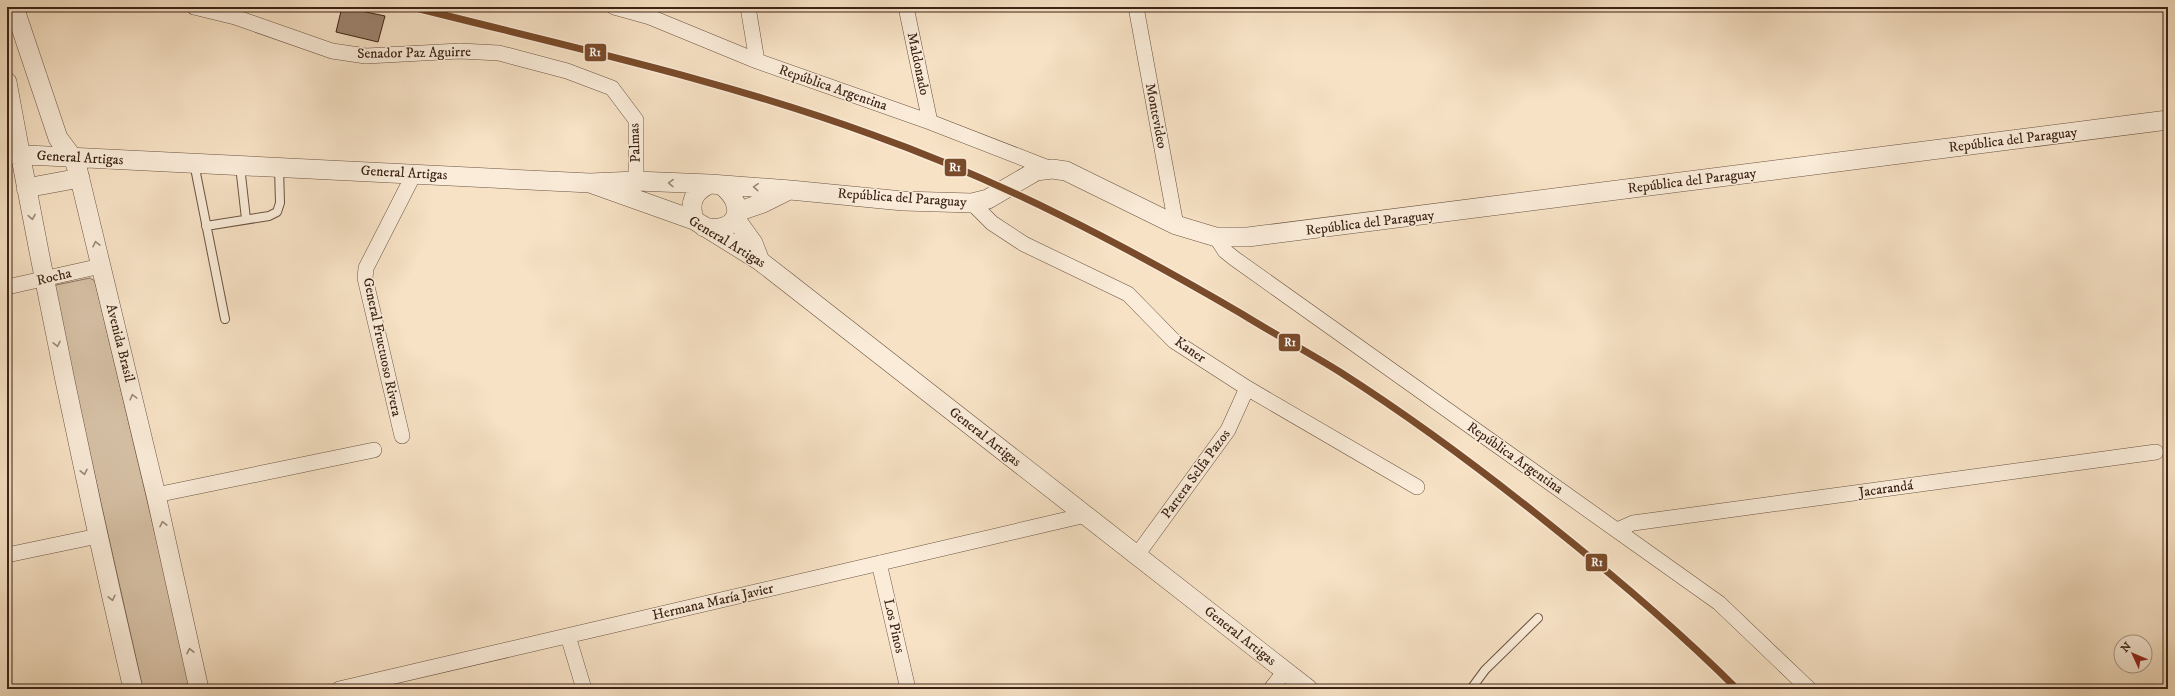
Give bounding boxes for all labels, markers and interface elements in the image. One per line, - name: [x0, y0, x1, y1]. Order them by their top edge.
- street label: Maldonado: [903, 31, 933, 97]
- street label: Senador Paz Aguirre: [357, 43, 471, 63]
- line badge: R1: [584, 43, 607, 62]
- text: R1: [589, 46, 601, 60]
- street label: República Argentina: [776, 61, 890, 115]
- street label: Montevideo: [1141, 82, 1171, 150]
- street label: Palmas: [625, 123, 645, 163]
- street label: República del Paraguay: [1948, 123, 2079, 157]
- street label: General Artigas: [36, 147, 124, 169]
- line badge: R1: [944, 158, 967, 177]
- text: R1: [949, 161, 961, 175]
- street label: General Artigas: [360, 162, 448, 184]
- street label: República del Paraguay: [1627, 164, 1758, 198]
- one-way arrow: [668, 178, 674, 187]
- one-way arrow: [752, 183, 759, 192]
- street label: República del Paraguay: [837, 185, 968, 212]
- street label: República del Paraguay: [1305, 206, 1436, 240]
- street label: General Artigas: [685, 212, 769, 272]
- one-way arrow: [27, 214, 35, 220]
- one-way arrow: [92, 241, 100, 247]
- street label: Rocha: [35, 264, 73, 290]
- street label: General Fructuoso Rivera: [358, 276, 406, 418]
- street label: Avenida Brasil: [102, 302, 139, 385]
- street label: Kaner: [1171, 333, 1210, 368]
- line badge: R1: [1278, 333, 1301, 352]
- text: R1: [1284, 336, 1296, 350]
- one-way arrow: [53, 341, 61, 348]
- one-way arrow: [129, 394, 137, 401]
- street label: General Artigas: [945, 403, 1025, 471]
- street label: República Argentina: [1463, 418, 1567, 498]
- street label: Partera Selfa Pazos: [1158, 426, 1235, 522]
- one-way arrow: [79, 468, 88, 475]
- street label: Jacarandá: [1856, 476, 1914, 502]
- one-way arrow: [159, 521, 167, 527]
- line badge: R1: [1585, 553, 1608, 572]
- text: R1: [1591, 556, 1603, 570]
- street label: Hermana María Javier: [651, 579, 776, 625]
- one-way arrow: [108, 595, 116, 602]
- street label: Los Pinos: [879, 597, 909, 655]
- street label: General Artigas: [1200, 602, 1280, 670]
- north arrow: [2113, 634, 2153, 674]
- text: N: [2118, 640, 2135, 656]
- one-way arrow: [187, 648, 195, 654]

